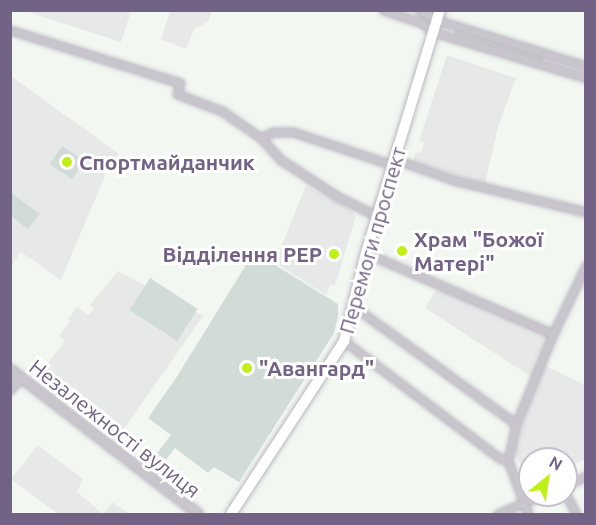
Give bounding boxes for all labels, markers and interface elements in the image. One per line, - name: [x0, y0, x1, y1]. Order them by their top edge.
- street label: Перемоги проспект: [333, 144, 411, 336]
- place label: Спортмайданчик: [79, 149, 255, 175]
- marker: Спортмайданчик: [60, 155, 74, 169]
- place label: Храм "Божої Матері": [414, 226, 543, 276]
- place label: Відділення РЕР: [163, 241, 322, 267]
- marker: Храм "Божої Матері": [395, 244, 409, 258]
- marker: Відділення РЕР: [327, 247, 341, 261]
- street label: Незалежності вулиця: [25, 353, 205, 503]
- place label: "Авангард": [259, 355, 374, 381]
- marker: "Авангард": [240, 361, 254, 375]
- north arrow: [518, 447, 578, 507]
- text: N: [546, 452, 566, 474]

